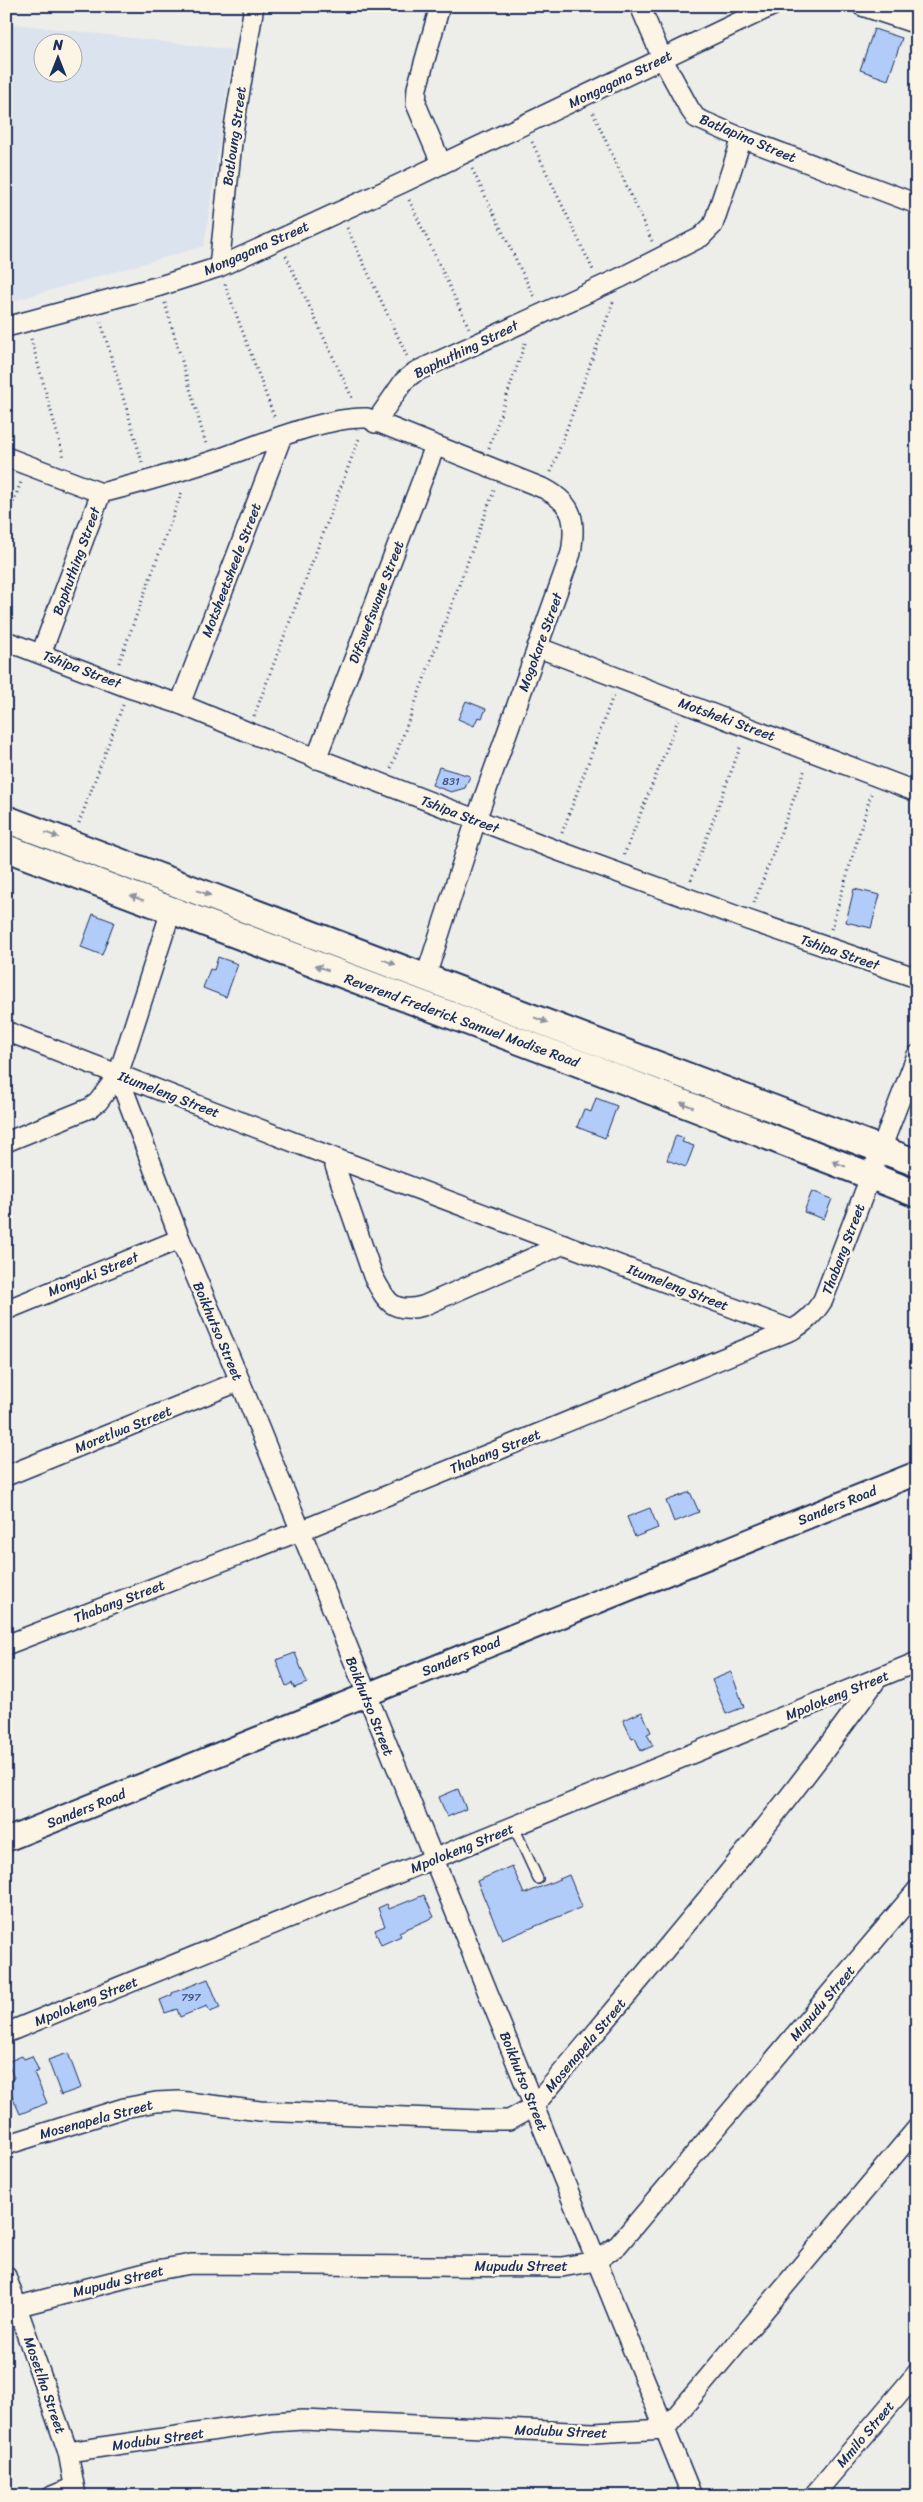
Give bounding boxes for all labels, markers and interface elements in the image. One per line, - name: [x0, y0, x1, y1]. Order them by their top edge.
- north arrow: [32, 32, 82, 82]
- text: N: [52, 33, 63, 58]
- street label: Mongagana Street: [564, 43, 677, 116]
- street label: Batloung Street: [215, 85, 254, 187]
- street label: Batlapina Street: [695, 107, 800, 170]
- street label: Mongagana Street: [199, 214, 313, 283]
- street label: Baphuthing Street: [410, 313, 524, 386]
- street label: Motsheetsheele Street: [194, 499, 269, 641]
- street label: Baphuthing Street: [45, 502, 108, 619]
- street label: Difswefswane Street: [341, 537, 411, 667]
- street label: Mogokare Street: [511, 588, 570, 695]
- street label: Tshipa Street: [39, 643, 126, 696]
- street label: Motsheki Street: [675, 690, 779, 749]
- house number: 831: [442, 772, 460, 791]
- street label: Tshipa Street: [417, 788, 504, 841]
- one-way arrow: [45, 831, 60, 839]
- one-way arrow: [197, 889, 212, 897]
- one-way arrow: [130, 894, 145, 901]
- street label: Tshipa Street: [797, 927, 884, 978]
- one-way arrow: [382, 958, 397, 966]
- one-way arrow: [314, 964, 329, 972]
- street label: Reverend Frederick Samuel Modise Road: [341, 966, 584, 1075]
- one-way arrow: [534, 1016, 549, 1024]
- street label: Itumeleng Street: [114, 1063, 223, 1125]
- one-way arrow: [679, 1101, 694, 1109]
- one-way arrow: [831, 1160, 846, 1167]
- street label: Thabang Street: [815, 1200, 872, 1299]
- street label: Monyaki Street: [44, 1244, 144, 1304]
- street label: Itumeleng Street: [623, 1256, 732, 1318]
- street label: Boikhutso Street: [185, 1278, 250, 1385]
- street label: Moretlwa Street: [71, 1399, 176, 1460]
- street label: Thabang Street: [446, 1422, 544, 1481]
- street label: Sanders Road: [794, 1478, 882, 1533]
- street label: Thabang Street: [70, 1573, 169, 1630]
- street label: Sanders Road: [418, 1629, 506, 1684]
- street label: Boikhutso Street: [338, 1653, 401, 1760]
- street label: Mpolokeng Street: [781, 1663, 893, 1728]
- street label: Sanders Road: [43, 1781, 131, 1836]
- street label: Mpolokeng Street: [406, 1816, 518, 1881]
- street label: Mupudu Street: [783, 1960, 862, 2047]
- street label: Mpolokeng Street: [30, 1969, 142, 2034]
- house number: 797: [181, 1988, 201, 2007]
- street label: Mosenapela Street: [538, 1993, 632, 2098]
- street label: Boikhutso Street: [492, 2028, 555, 2135]
- street label: Mosenapela Street: [37, 2092, 156, 2147]
- street label: Mupudu Street: [474, 2254, 568, 2279]
- street label: Mupudu Street: [70, 2258, 166, 2305]
- street label: Mosetlha Street: [16, 2333, 73, 2437]
- street label: Mmilo Street: [830, 2395, 901, 2473]
- street label: Modubu Street: [514, 2417, 608, 2446]
- street label: Modubu Street: [110, 2421, 206, 2458]

